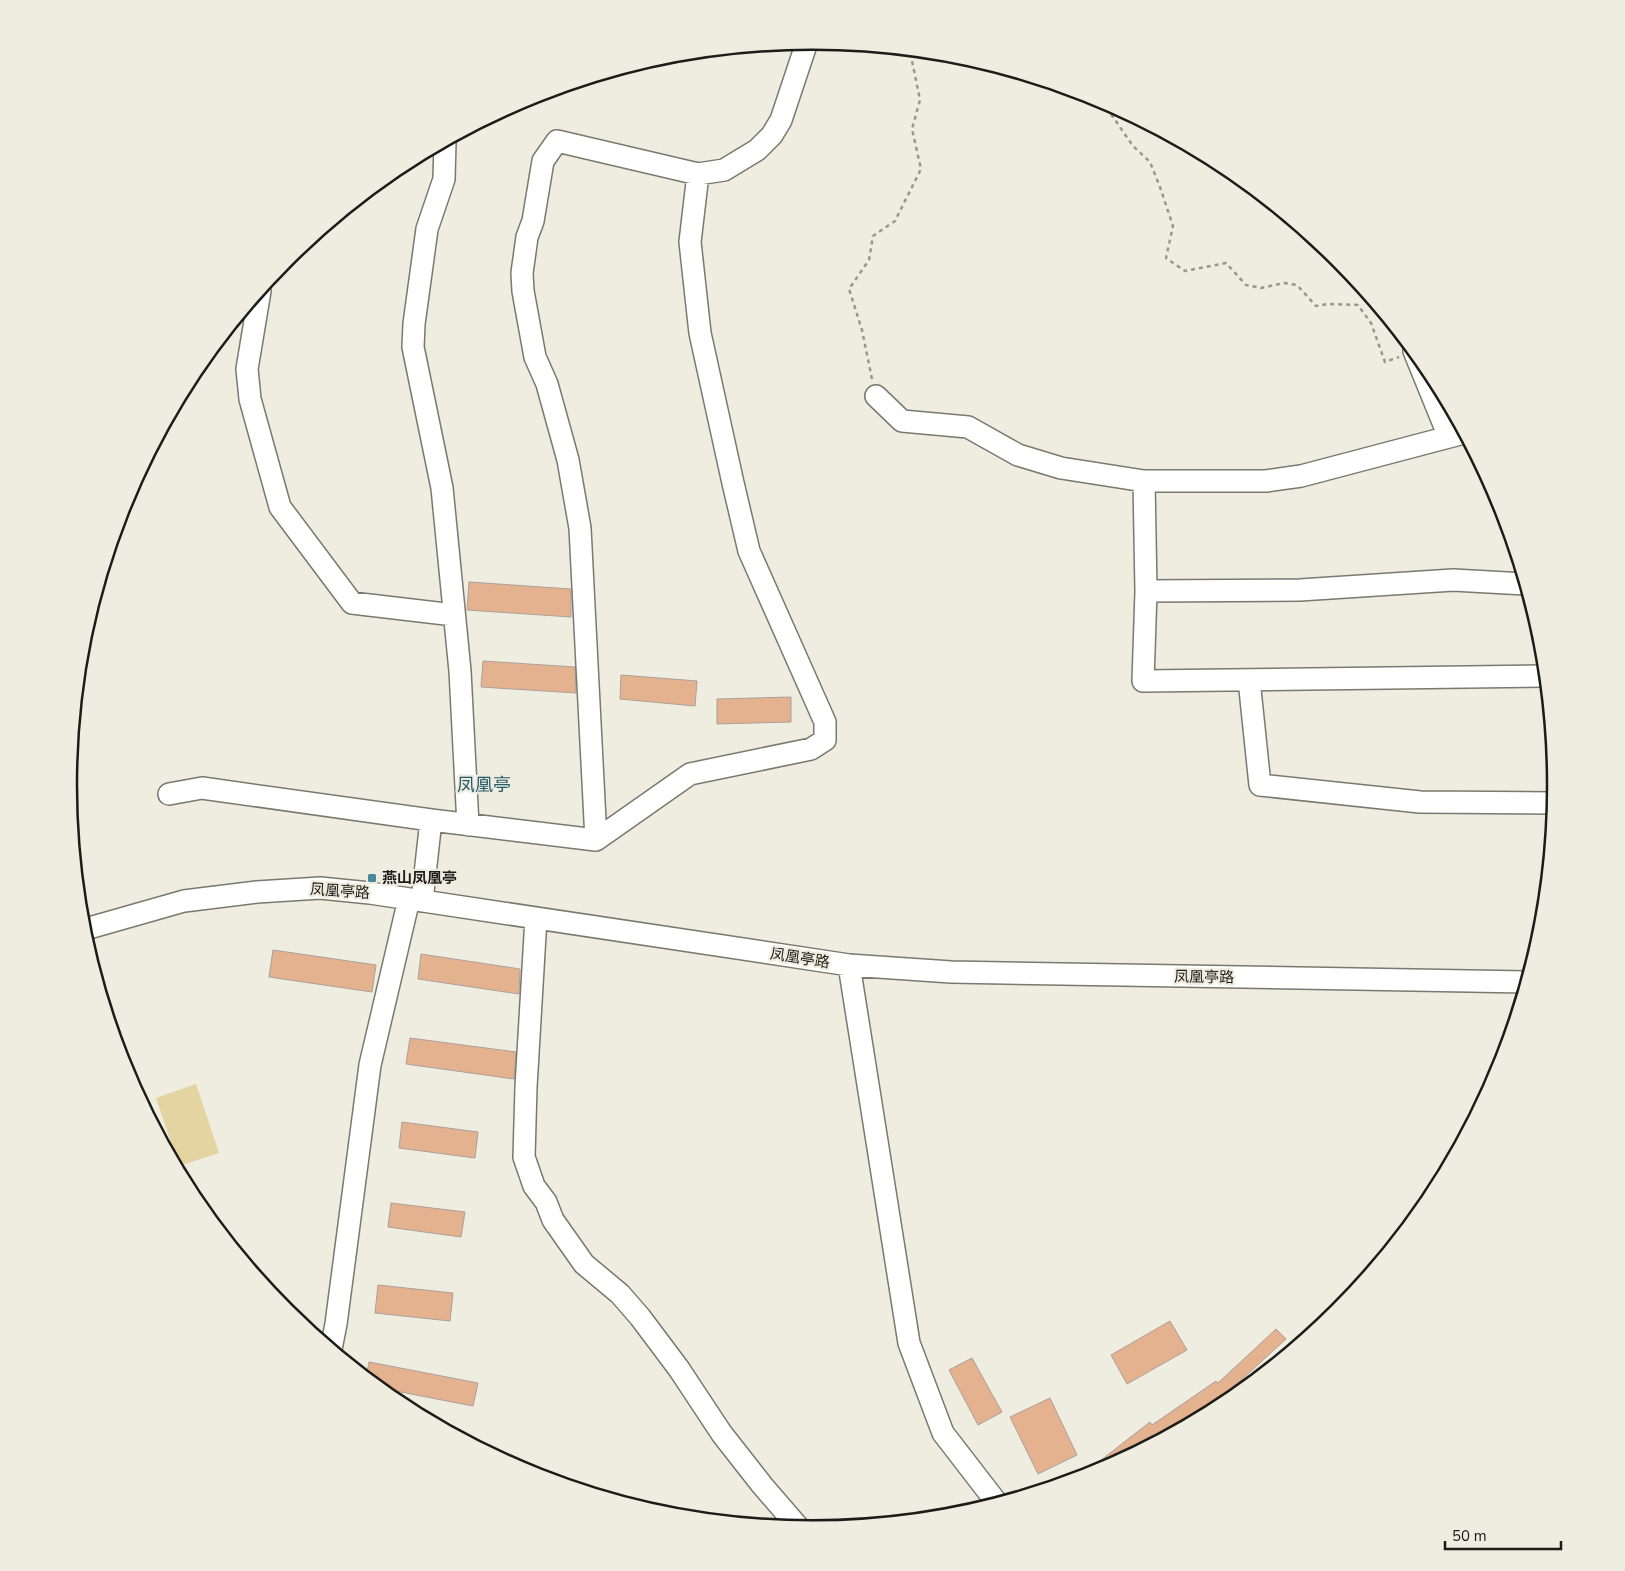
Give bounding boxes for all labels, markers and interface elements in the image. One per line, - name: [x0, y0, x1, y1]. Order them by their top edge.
- district label: 凤凰亭: [457, 773, 511, 797]
- place label: 燕山凤凰亭: [382, 868, 457, 888]
- marker: 燕山凤凰亭: [366, 872, 378, 884]
- street label: 凤凰亭路: [309, 879, 371, 903]
- street label: 凤凰亭路: [769, 943, 831, 973]
- street label: 凤凰亭路: [1174, 966, 1234, 988]
- scale bar: [1445, 1518, 1561, 1550]
- text: 50 m: [1452, 1526, 1487, 1546]

